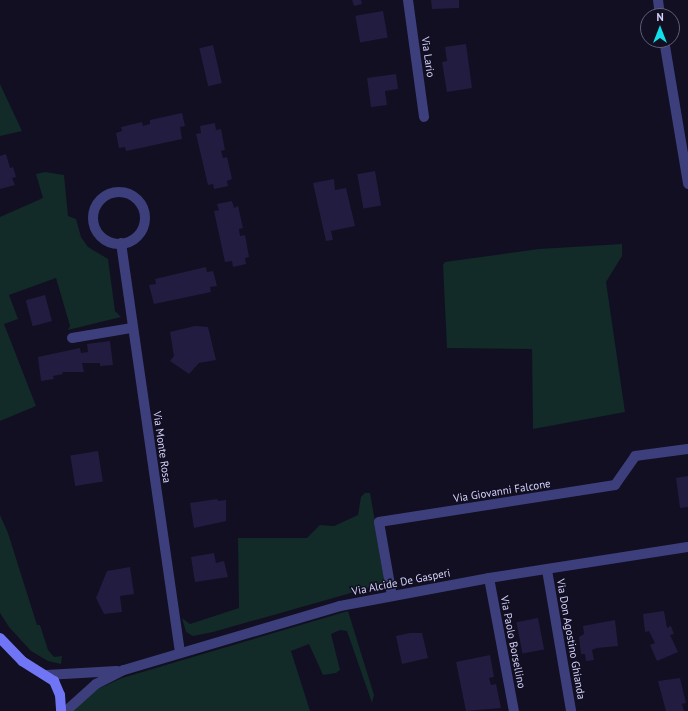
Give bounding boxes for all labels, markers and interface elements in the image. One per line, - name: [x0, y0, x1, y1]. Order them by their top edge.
- north arrow: [640, 8, 680, 48]
- text: N: [656, 10, 664, 24]
- street label: Via Lario: [419, 36, 437, 78]
- street label: Via Monte Rosa: [150, 410, 174, 484]
- street label: Via Giovanni Falcone: [452, 477, 552, 505]
- street label: Via Alcide De Gasperi: [350, 566, 452, 598]
- street label: Via Don Agostino Ghianda: [554, 578, 588, 700]
- street label: Via Paolo Borsellino: [498, 594, 528, 690]

